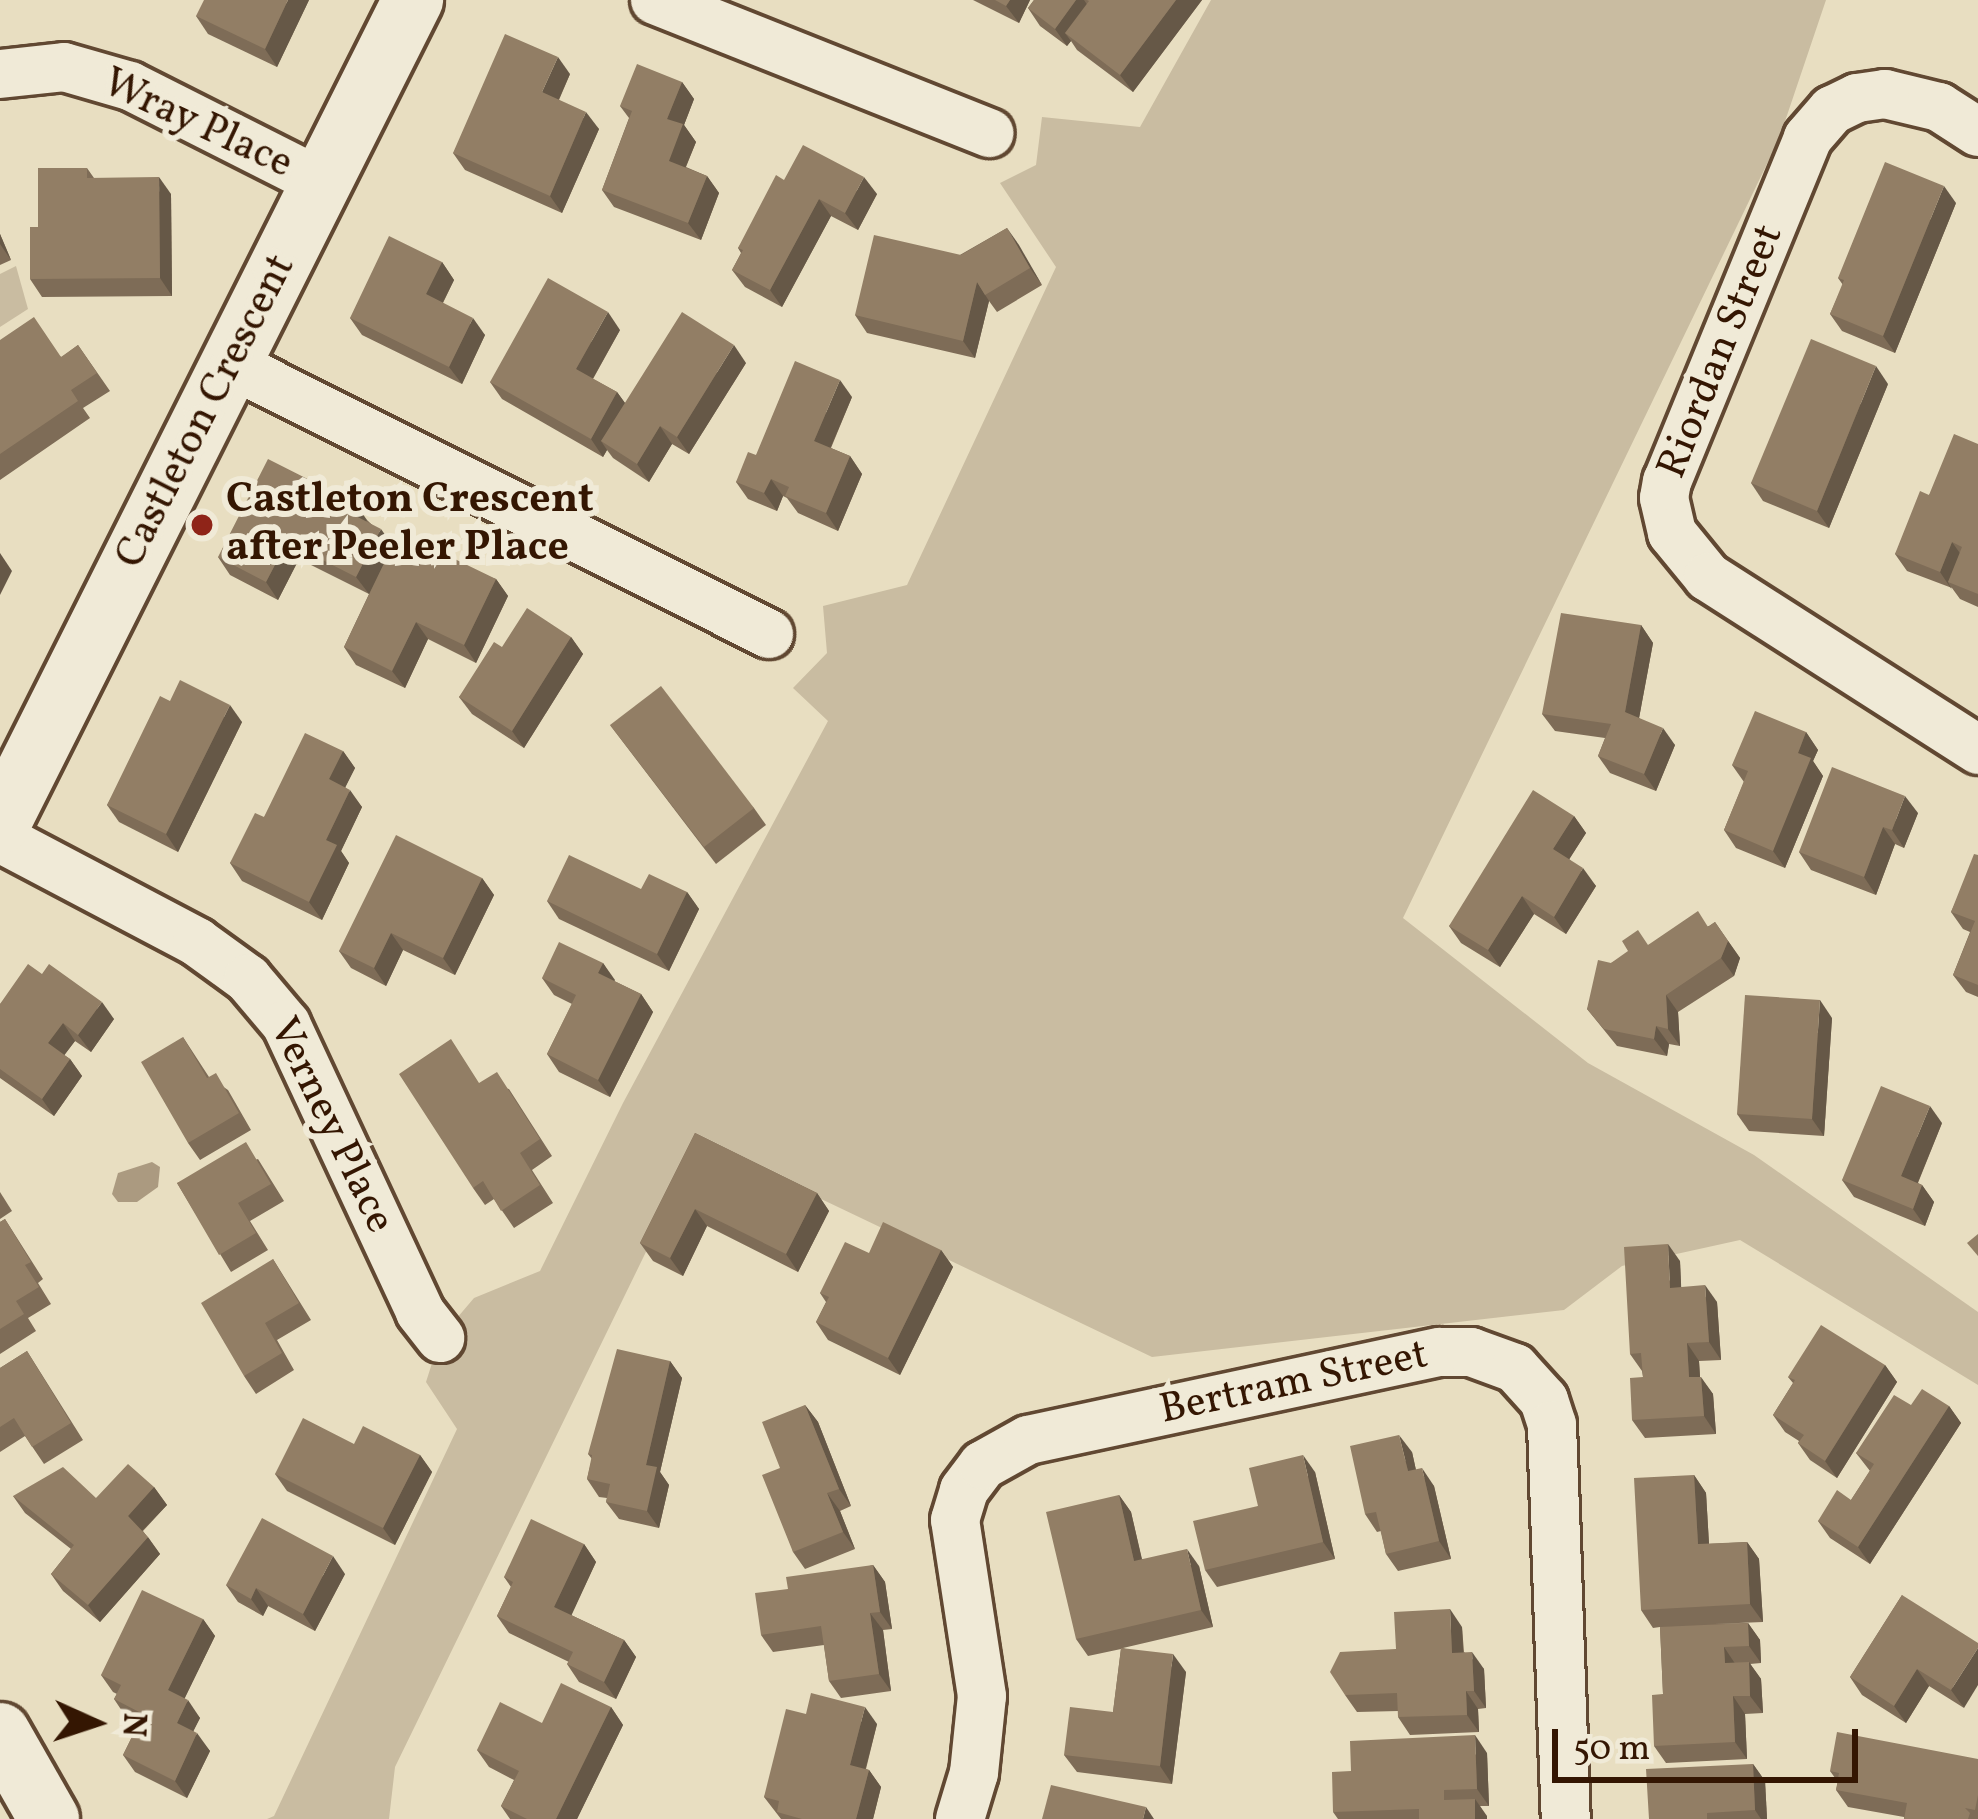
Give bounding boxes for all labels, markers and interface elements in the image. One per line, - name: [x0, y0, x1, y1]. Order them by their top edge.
- street label: Wray Place: [93, 59, 301, 191]
- street label: Riordan Street: [1648, 218, 1796, 486]
- street label: Castleton Crescent: [106, 247, 308, 577]
- place label: Castleton Crescent after Peeler Place: [226, 476, 594, 574]
- marker: Castleton Crescent after Peeler Place: [189, 512, 215, 538]
- street label: Verney Place: [256, 1010, 404, 1242]
- street label: Bertram Street: [1155, 1331, 1433, 1437]
- north arrow: [36, 1663, 156, 1783]
- scale bar: [1558, 1705, 1864, 1779]
- text: N: [108, 1712, 156, 1738]
- text: 50 m: [1573, 1725, 1650, 1775]

